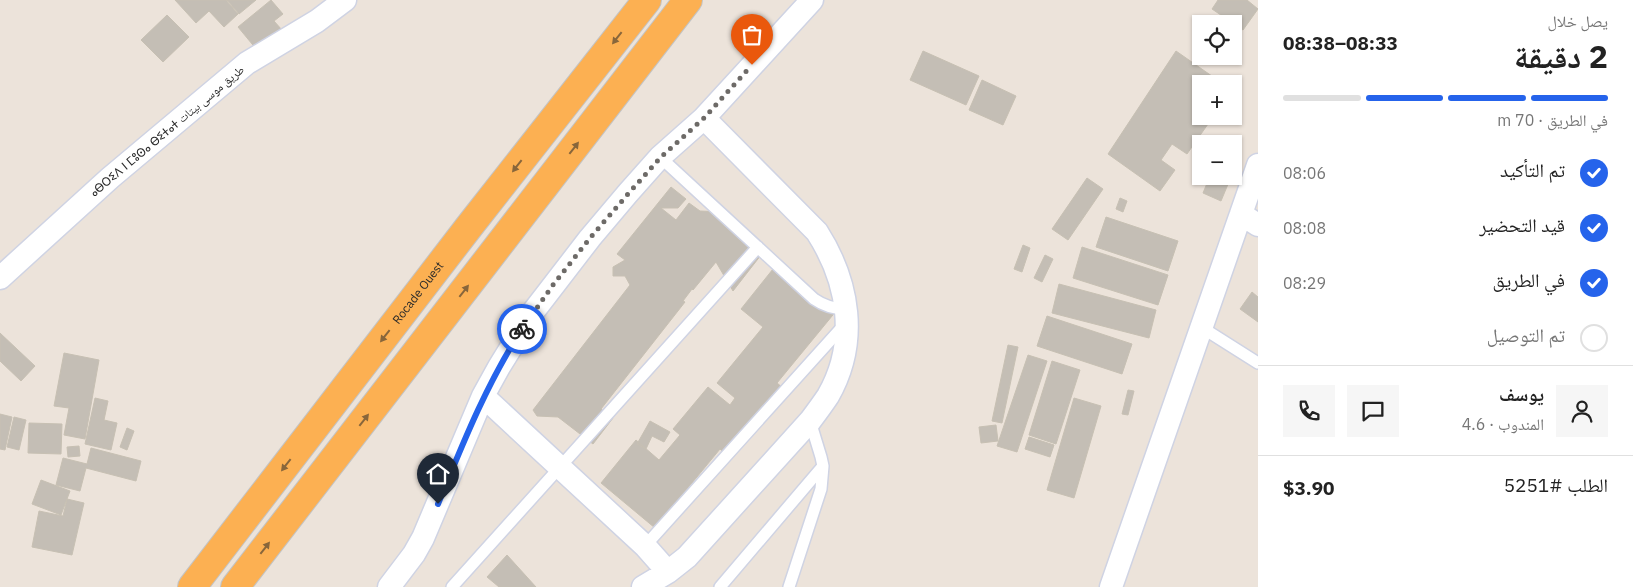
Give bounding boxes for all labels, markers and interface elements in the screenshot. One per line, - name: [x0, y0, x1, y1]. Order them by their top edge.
- text: يصل خلال: [1547, 11, 1608, 31]
- pin: [731, 14, 773, 65]
- map controls: [1192, 15, 1242, 185]
- button: locate: [1192, 15, 1242, 65]
- icon: bag: [738, 21, 766, 49]
- text: 08:33–08:38: [1283, 31, 1398, 55]
- one-way arrow: [611, 32, 622, 45]
- text: 2 دقيقة: [1514, 35, 1608, 77]
- street label: ⴰⴱⵔⵉⴷ ⵏ ⵎⵓⵙⴰ ⴱⵉⵜⴰⵜ طريق موسى بيتات: [86, 62, 247, 200]
- button: +: [1192, 75, 1242, 125]
- text: في الطريق · 70 m: [1497, 110, 1608, 130]
- button: −: [1192, 135, 1242, 185]
- one-way arrow: [568, 142, 579, 155]
- text: تم التأكيد: [1500, 158, 1565, 182]
- one-way arrow: [511, 159, 522, 172]
- icon: check: [1580, 159, 1608, 187]
- text: 08:06: [1283, 163, 1326, 183]
- text: قيد التحضير: [1479, 213, 1565, 237]
- icon: check: [1580, 214, 1608, 242]
- text: 08:08: [1283, 218, 1326, 238]
- street label: Rocade Ouest: [389, 258, 447, 327]
- text: في الطريق: [1493, 268, 1565, 292]
- icon: check: [1580, 269, 1608, 297]
- text: 08:29: [1283, 273, 1326, 293]
- one-way arrow: [458, 285, 469, 298]
- courier: [497, 304, 547, 354]
- icon: bike: [508, 315, 536, 343]
- text: تم التوصيل: [1487, 323, 1565, 347]
- one-way arrow: [380, 329, 390, 343]
- text: يوسف: [1499, 382, 1544, 406]
- button: phone: [1283, 385, 1335, 437]
- button: chat: [1347, 385, 1399, 437]
- button: person: [1556, 385, 1608, 437]
- one-way arrow: [359, 414, 370, 427]
- text: المندوب · 4.6: [1462, 414, 1544, 434]
- pin: [417, 453, 459, 504]
- one-way arrow: [280, 458, 291, 471]
- icon: home: [424, 460, 452, 488]
- text: الطلب #5251: [1504, 473, 1608, 497]
- text: $3.90: [1283, 476, 1335, 500]
- one-way arrow: [260, 542, 271, 555]

